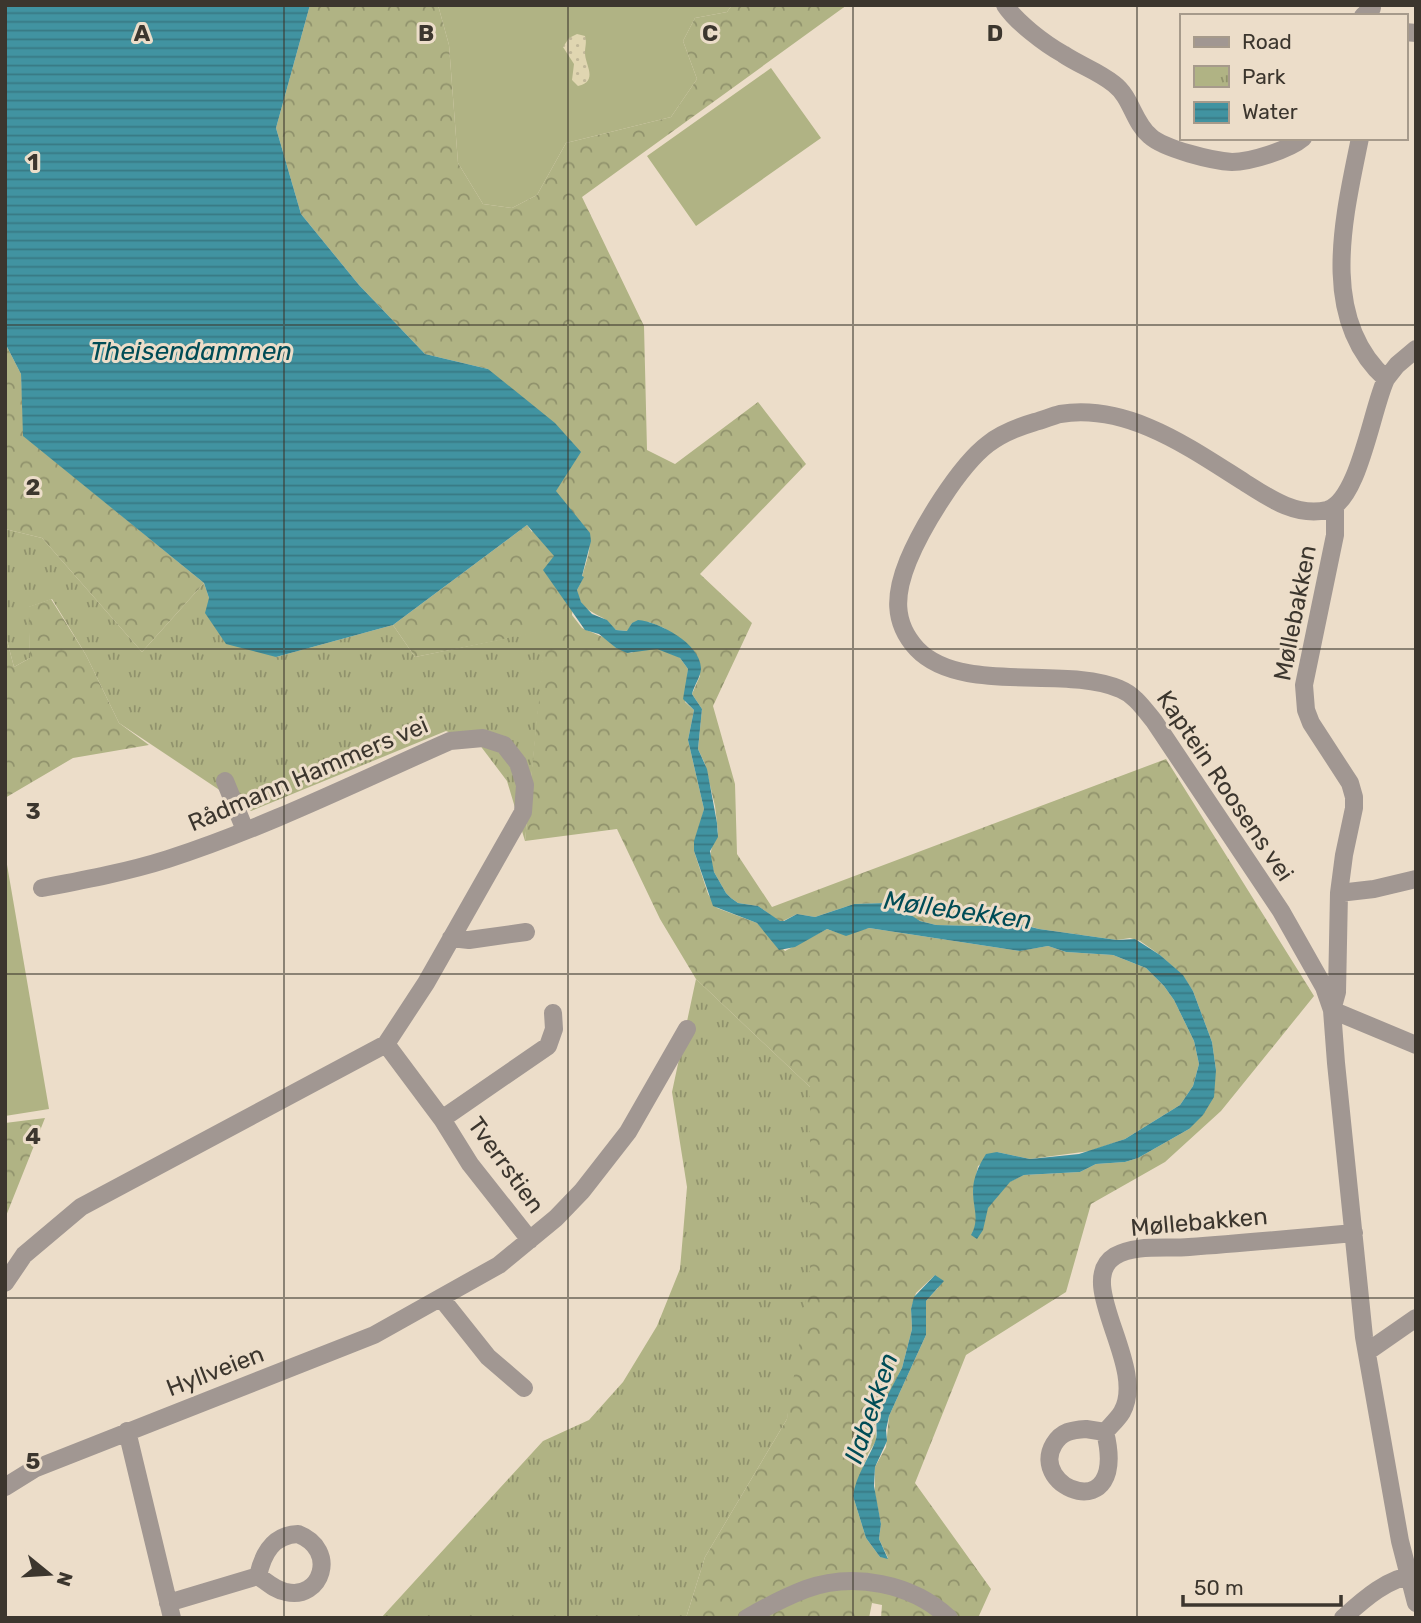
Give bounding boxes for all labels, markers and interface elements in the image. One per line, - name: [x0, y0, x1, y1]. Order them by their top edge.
- legend: [1180, 14, 1407, 140]
- text: A: [134, 19, 151, 47]
- text: B: [418, 19, 434, 47]
- text: C: [702, 19, 718, 47]
- text: D: [987, 19, 1003, 47]
- text: Road: [1242, 29, 1292, 54]
- text: Park: [1242, 64, 1286, 89]
- text: Water: [1242, 99, 1298, 124]
- text: 1: [27, 148, 39, 176]
- water label: Theisendammen: [90, 336, 292, 367]
- text: 2: [26, 473, 40, 501]
- street label: Møllebakken: [1268, 543, 1322, 683]
- street label: Kaptein Roosens vei: [1151, 685, 1299, 887]
- street label: Rådmann Hammers vei: [184, 711, 432, 837]
- text: 3: [25, 797, 41, 825]
- water label: Møllebekken: [882, 885, 1034, 936]
- street label: Tverrstien: [462, 1112, 550, 1218]
- text: 4: [25, 1122, 41, 1150]
- street label: Møllebakken: [1129, 1202, 1269, 1242]
- street label: Hyllveien: [162, 1340, 268, 1402]
- water label: Ilabekken: [838, 1349, 905, 1468]
- text: 5: [26, 1447, 41, 1475]
- north arrow: [14, 1539, 84, 1609]
- scale bar: [1183, 1564, 1340, 1608]
- text: N: [52, 1569, 78, 1589]
- text: 50 m: [1194, 1575, 1244, 1600]

